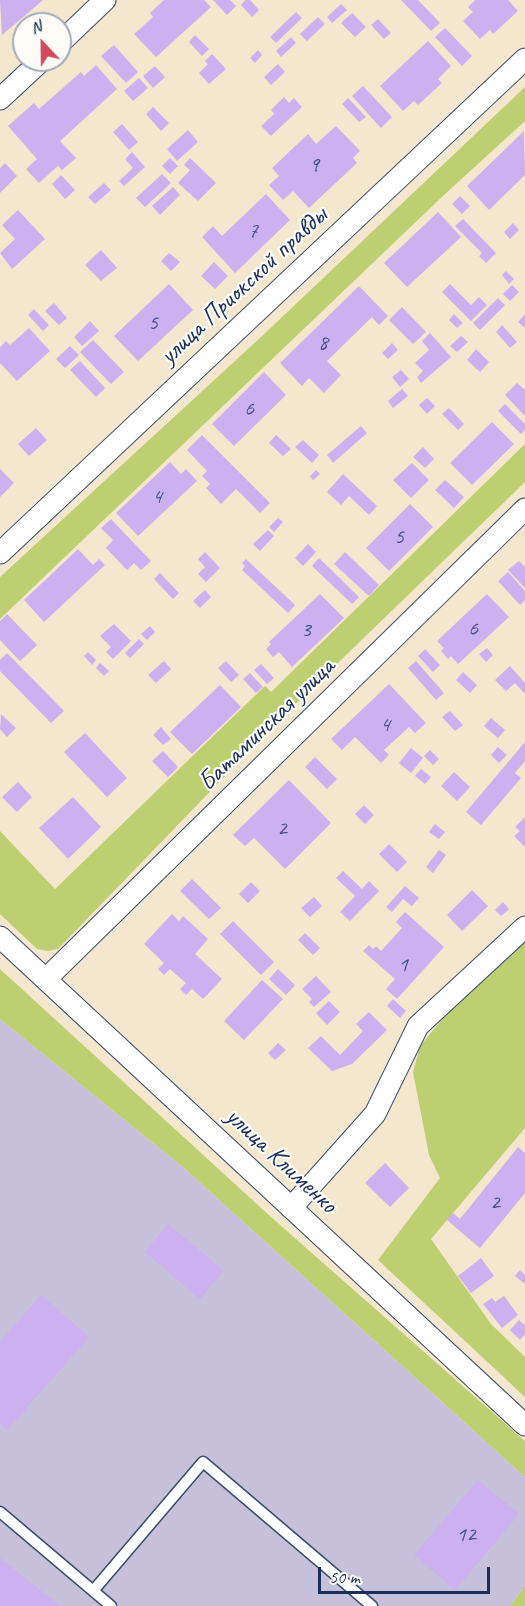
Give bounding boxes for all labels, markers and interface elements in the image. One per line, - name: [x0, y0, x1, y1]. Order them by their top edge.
- north arrow: [12, 12, 72, 72]
- text: N: [28, 16, 44, 38]
- house number: 9: [309, 152, 319, 178]
- street label: улица Приокской правды: [154, 200, 334, 372]
- house number: 7: [248, 218, 258, 244]
- house number: 5: [148, 310, 158, 336]
- house number: 8: [318, 330, 328, 356]
- house number: 6: [244, 396, 254, 422]
- house number: 4: [152, 484, 162, 510]
- house number: 5: [394, 524, 404, 550]
- house number: 6: [468, 616, 478, 642]
- house number: 3: [301, 617, 311, 643]
- street label: Батаминская улица: [192, 652, 342, 798]
- house number: 4: [380, 712, 390, 738]
- house number: 2: [277, 816, 287, 842]
- house number: 1: [398, 952, 408, 978]
- street label: улица Клименко: [219, 1101, 343, 1221]
- house number: 2: [490, 1190, 500, 1216]
- house number: 12: [456, 1522, 476, 1548]
- scale bar: [321, 1555, 494, 1593]
- text: 50 m: [329, 1566, 360, 1588]

